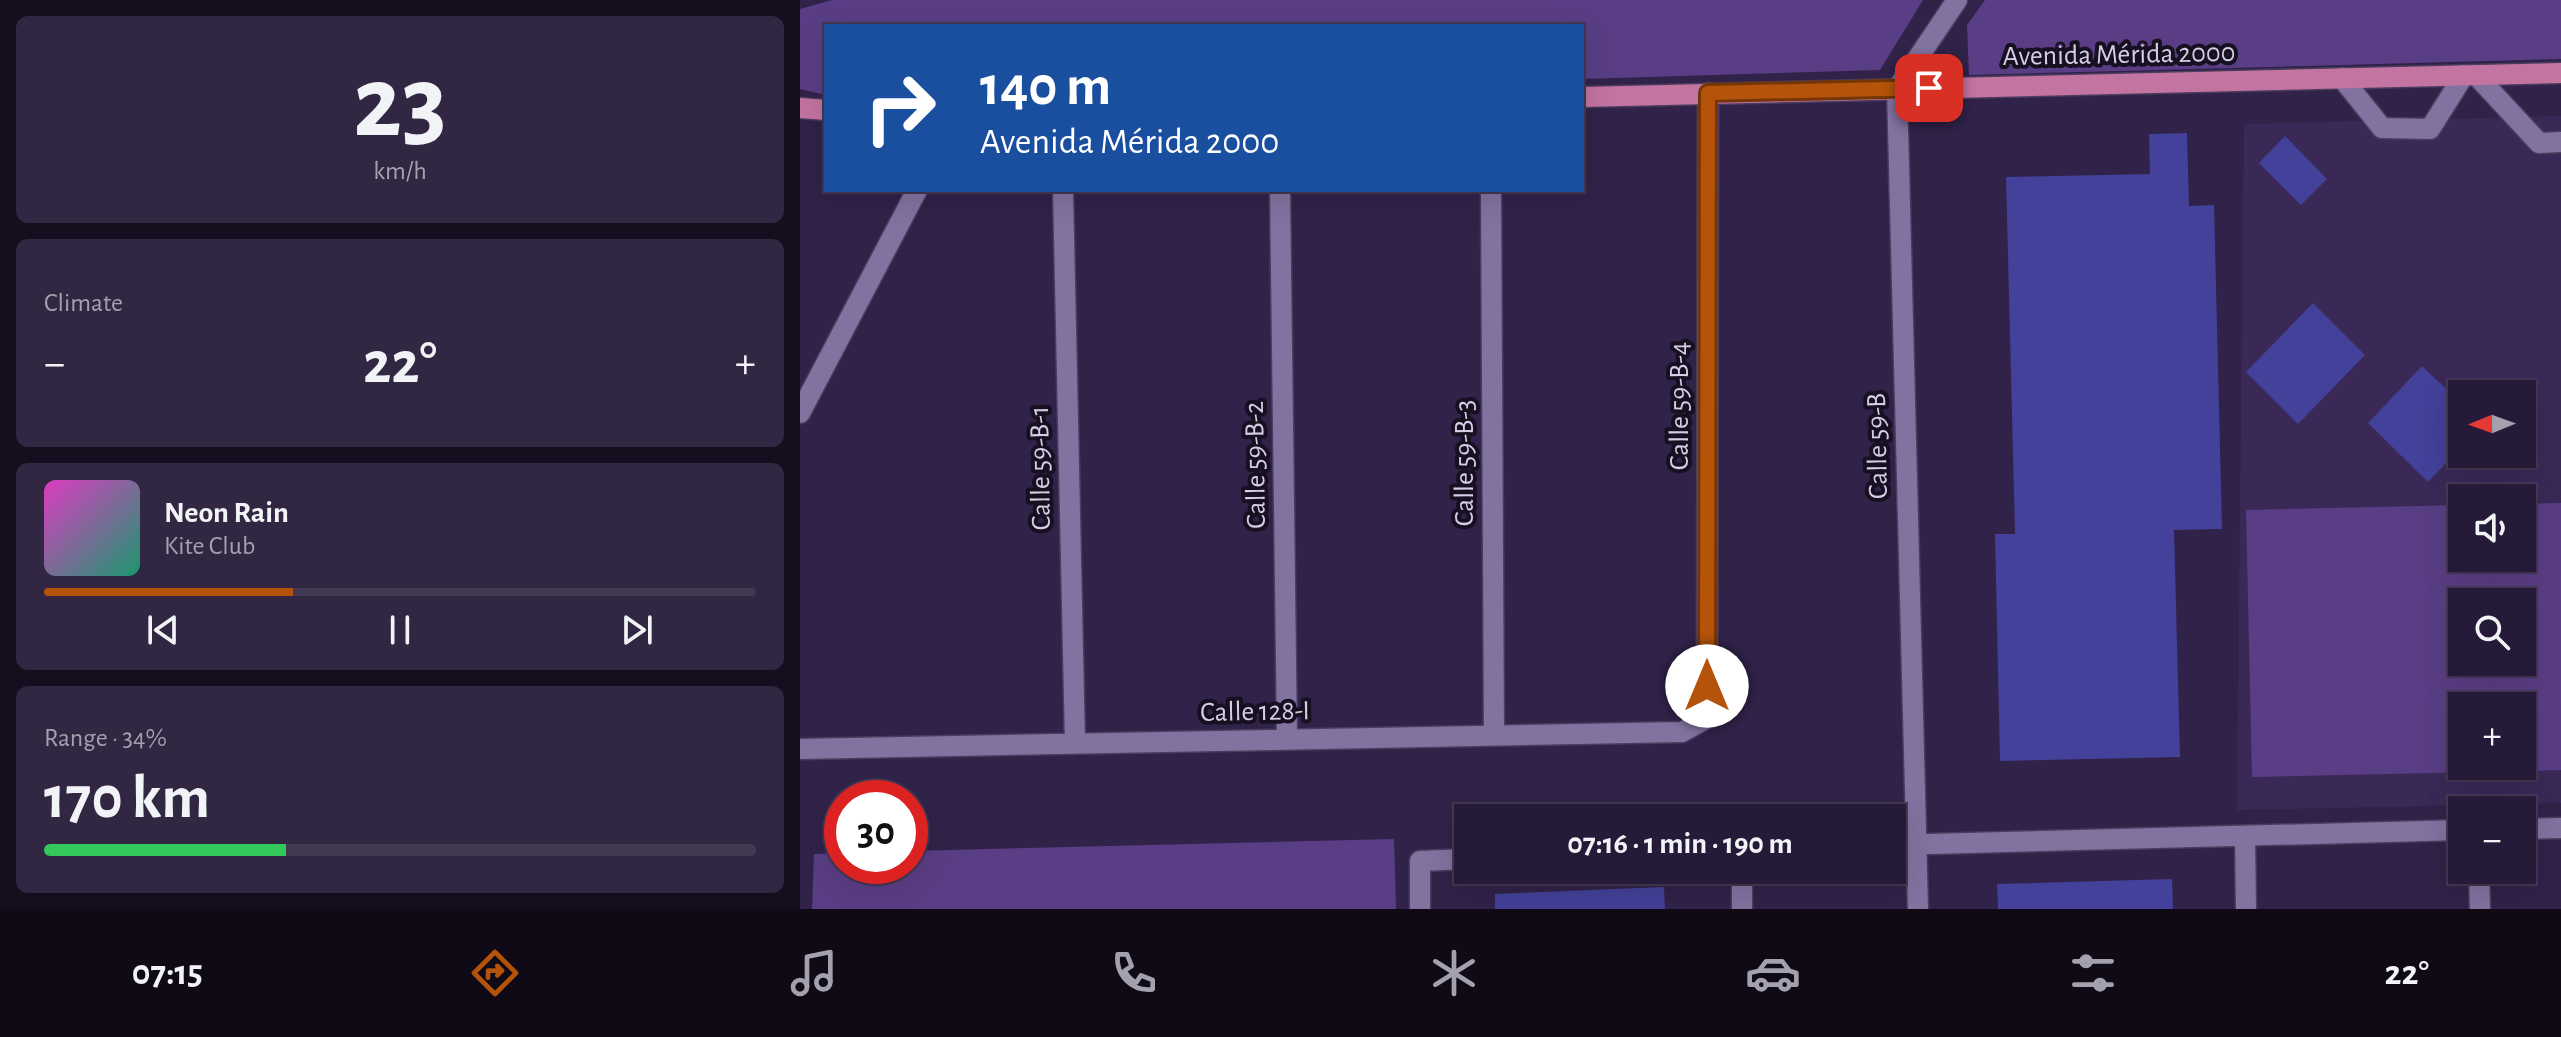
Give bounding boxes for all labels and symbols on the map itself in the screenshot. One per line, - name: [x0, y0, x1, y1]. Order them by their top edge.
- street label: Avenida Mérida 2000: [2002, 39, 2236, 71]
- pin: [1895, 54, 1963, 122]
- street label: Calle 59-B-4: [1666, 342, 1694, 470]
- north arrow: [2448, 380, 2536, 468]
- street label: Calle 59-B: [1863, 393, 1893, 499]
- street label: Calle 59-B-3: [1451, 400, 1479, 526]
- street label: Calle 59-B-2: [1241, 401, 1271, 529]
- street label: Calle 59-B-1: [1026, 405, 1056, 531]
- position arrow: [1665, 644, 1749, 728]
- street label: Calle 128-I: [1200, 697, 1310, 727]
- speed limit sign: 30: [824, 780, 928, 884]

